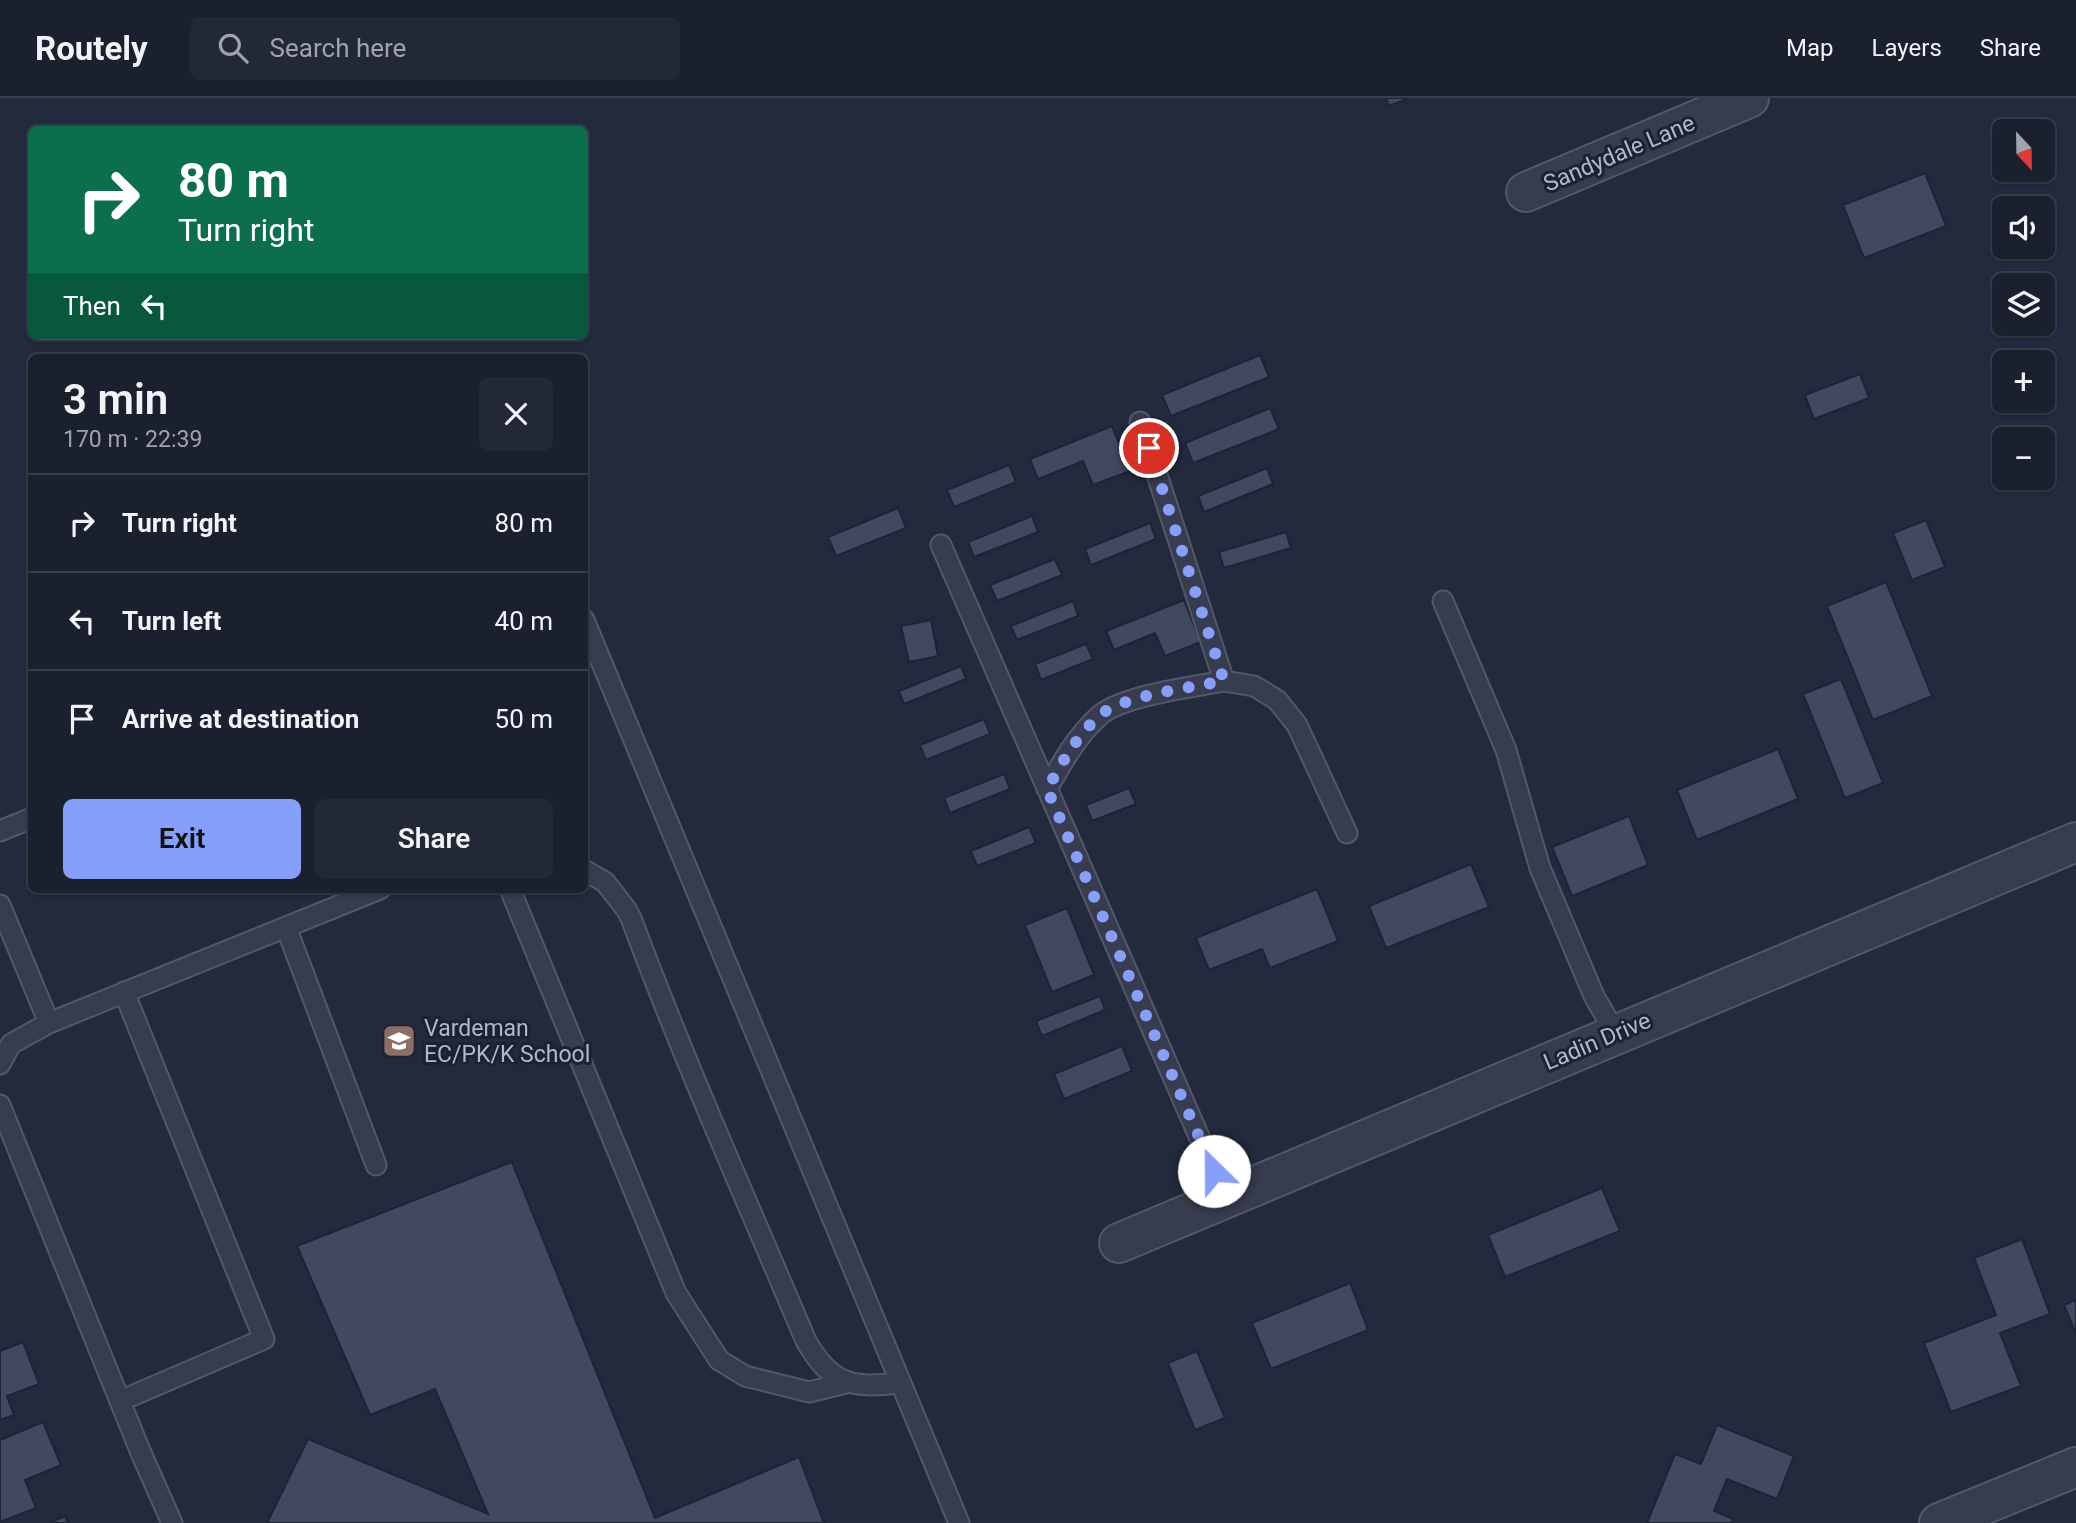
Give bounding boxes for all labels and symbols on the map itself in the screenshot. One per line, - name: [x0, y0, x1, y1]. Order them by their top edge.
- street label: Sandydale Lane: [1540, 110, 1699, 197]
- north arrow: [1992, 119, 2054, 182]
- pin: [1119, 418, 1179, 478]
- street label: Ladin Drive: [1540, 1007, 1655, 1076]
- place label: Vardeman EC/PK/K School: [424, 1015, 590, 1068]
- school or university icon: Vardeman EC/PK/K School: [380, 1022, 418, 1060]
- position arrow: [1177, 1134, 1251, 1208]

